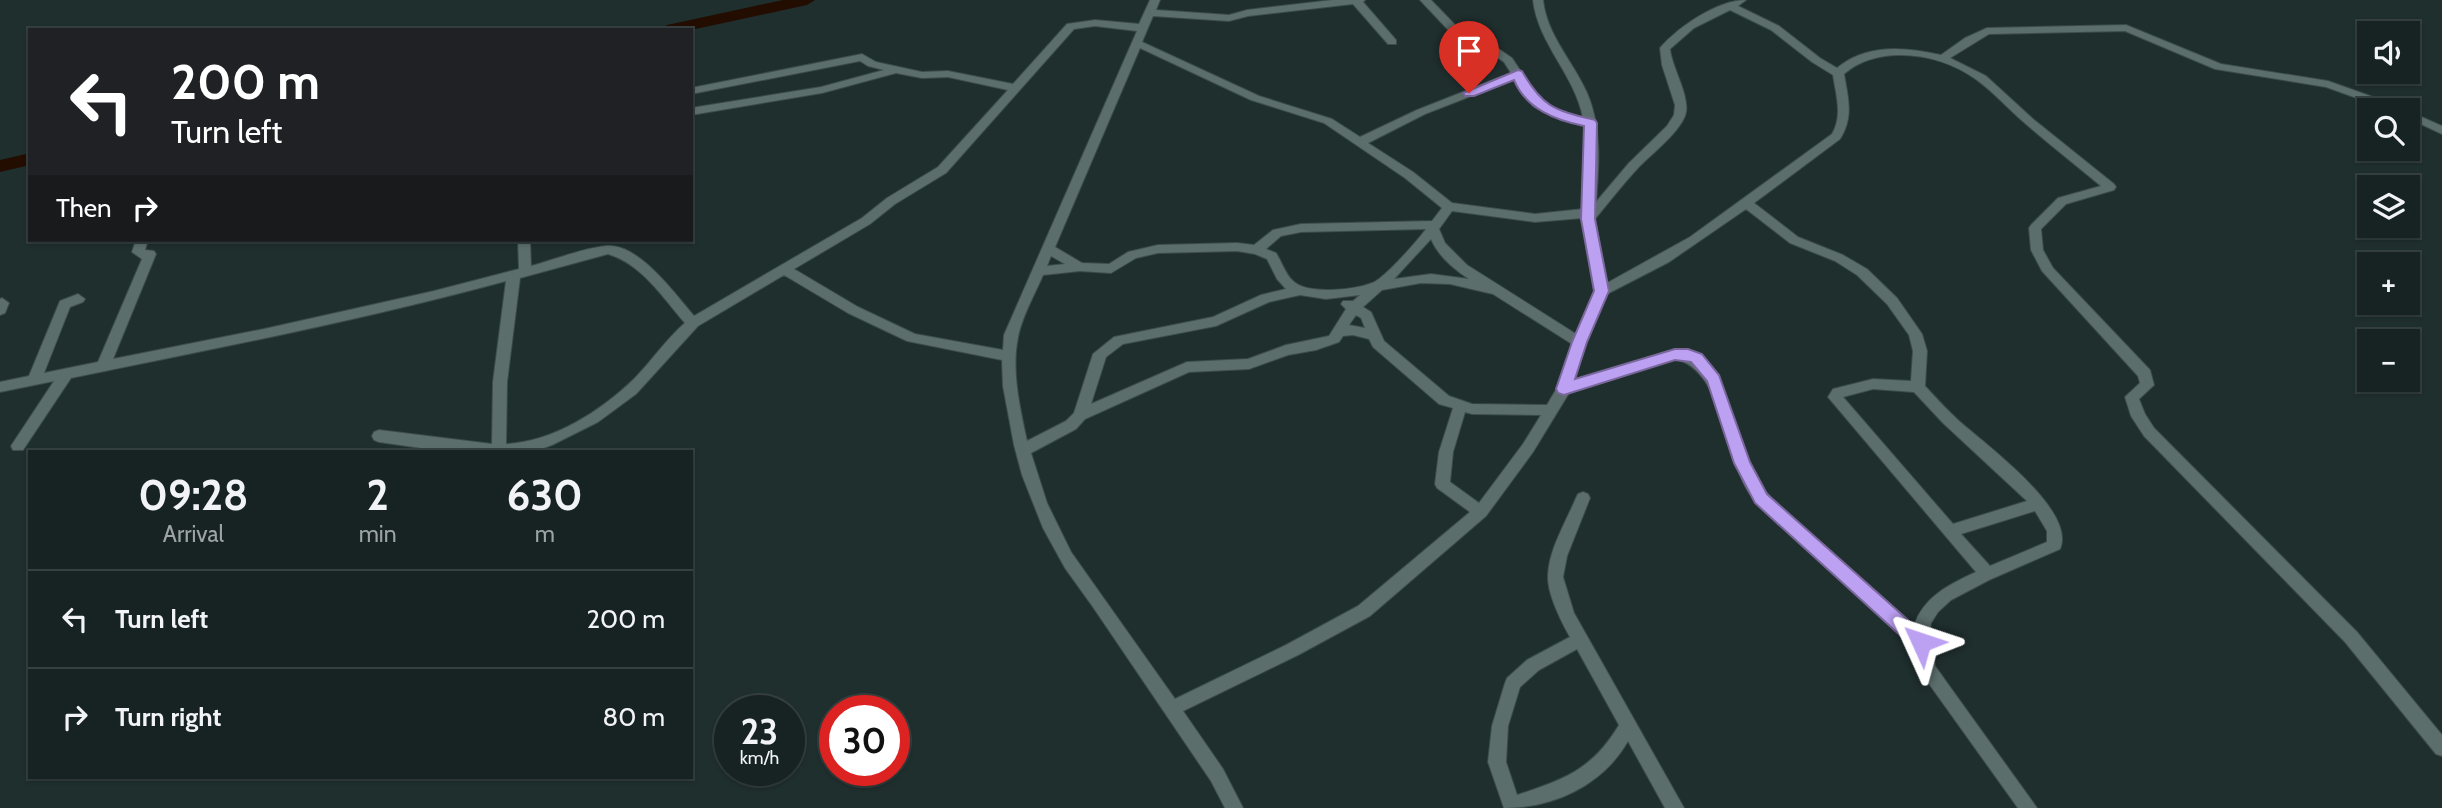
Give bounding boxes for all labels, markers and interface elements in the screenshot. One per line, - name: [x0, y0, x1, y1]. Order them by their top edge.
- pin: [1439, 21, 1499, 93]
- map controls: [2357, 21, 2420, 392]
- button: sound: [2357, 21, 2420, 84]
- icon: arrive: [1450, 32, 1488, 70]
- text: 200 m: [171, 52, 320, 111]
- icon: left: [56, 56, 147, 147]
- button: search: [2357, 98, 2420, 161]
- text: Turn left: [171, 112, 282, 151]
- button: layers: [2357, 175, 2420, 238]
- icon: right: [126, 189, 164, 227]
- text: Then: [56, 192, 112, 224]
- button: +: [2357, 252, 2420, 315]
- button: −: [2357, 329, 2420, 392]
- text: 09:28: [138, 469, 248, 521]
- text: 2: [367, 469, 389, 521]
- text: 630: [507, 469, 583, 521]
- text: Arrival: [163, 520, 224, 548]
- text: min: [359, 520, 397, 548]
- text: m: [535, 520, 555, 548]
- icon: left: [56, 600, 94, 638]
- text: Turn left: [115, 603, 208, 635]
- text: 200 m: [586, 603, 665, 635]
- position arrow: [1884, 605, 1958, 679]
- speed limit sign: 30: [819, 695, 910, 786]
- icon: right: [56, 698, 94, 736]
- text: Turn right: [115, 701, 221, 733]
- text: 80 m: [602, 701, 665, 733]
- text: 23: [741, 710, 778, 753]
- text: km/h: [740, 747, 779, 769]

